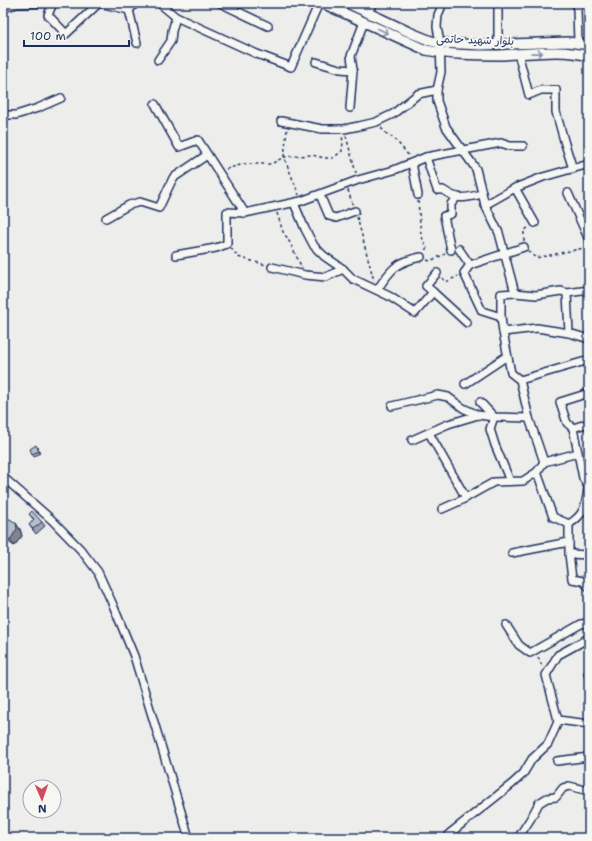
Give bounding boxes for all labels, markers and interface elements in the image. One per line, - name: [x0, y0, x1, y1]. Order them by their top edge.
- scale bar: [24, 22, 129, 48]
- text: 100 m: [30, 28, 66, 44]
- one-way arrow: [377, 28, 389, 35]
- street label: بلوار شهید حاتمی: [436, 31, 514, 49]
- one-way arrow: [530, 49, 543, 57]
- north arrow: [22, 779, 62, 819]
- text: N: [37, 801, 47, 816]

